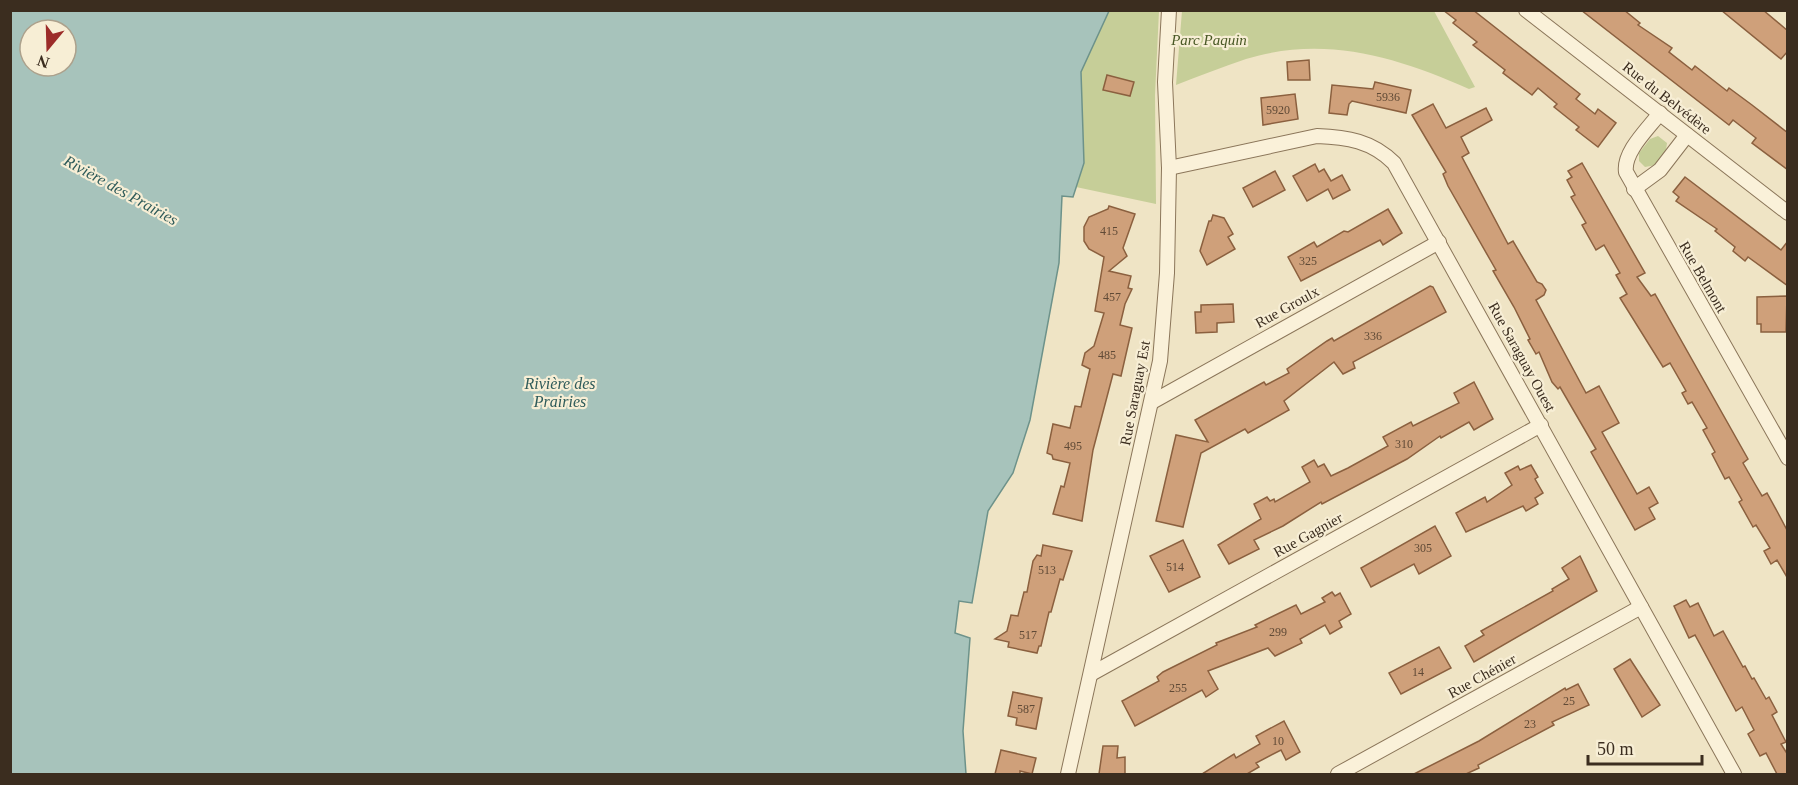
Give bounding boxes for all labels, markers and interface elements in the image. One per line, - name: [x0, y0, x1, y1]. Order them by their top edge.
- north arrow: [18, 18, 78, 78]
- park label: Parc Paquin: [1170, 32, 1247, 48]
- text: N: [35, 52, 52, 72]
- street label: Rue du Belvédère: [1620, 59, 1715, 138]
- house number: 5936: [1376, 90, 1400, 104]
- house number: 5920: [1266, 103, 1290, 117]
- water label: Rivière des Prairies: [60, 151, 181, 228]
- house number: 415: [1100, 224, 1118, 238]
- street label: Rue Belmont: [1676, 239, 1730, 316]
- house number: 325: [1299, 254, 1317, 268]
- street label: Rue Groulx: [1252, 283, 1322, 331]
- house number: 457: [1103, 290, 1121, 304]
- street label: Rue Saraguay Ouest: [1485, 300, 1559, 415]
- house number: 336: [1364, 329, 1382, 343]
- street label: Rue Saraguay Est: [1117, 338, 1153, 447]
- house number: 485: [1098, 348, 1116, 362]
- water label: Rivière des Prairies: [524, 375, 595, 410]
- house number: 310: [1395, 437, 1413, 451]
- house number: 495: [1064, 439, 1082, 453]
- street label: Rue Gagnier: [1271, 510, 1345, 560]
- house number: 305: [1414, 541, 1432, 555]
- house number: 514: [1166, 560, 1184, 574]
- house number: 513: [1038, 563, 1056, 577]
- house number: 299: [1269, 625, 1287, 639]
- house number: 517: [1019, 628, 1037, 642]
- street label: Rue Chénier: [1445, 651, 1519, 701]
- house number: 14: [1412, 665, 1424, 679]
- house number: 255: [1169, 681, 1187, 695]
- house number: 25: [1563, 694, 1575, 708]
- house number: 587: [1017, 702, 1035, 716]
- house number: 23: [1524, 717, 1536, 731]
- scale bar: [1588, 728, 1702, 766]
- house number: 10: [1272, 734, 1284, 748]
- text: 50 m: [1597, 739, 1634, 759]

